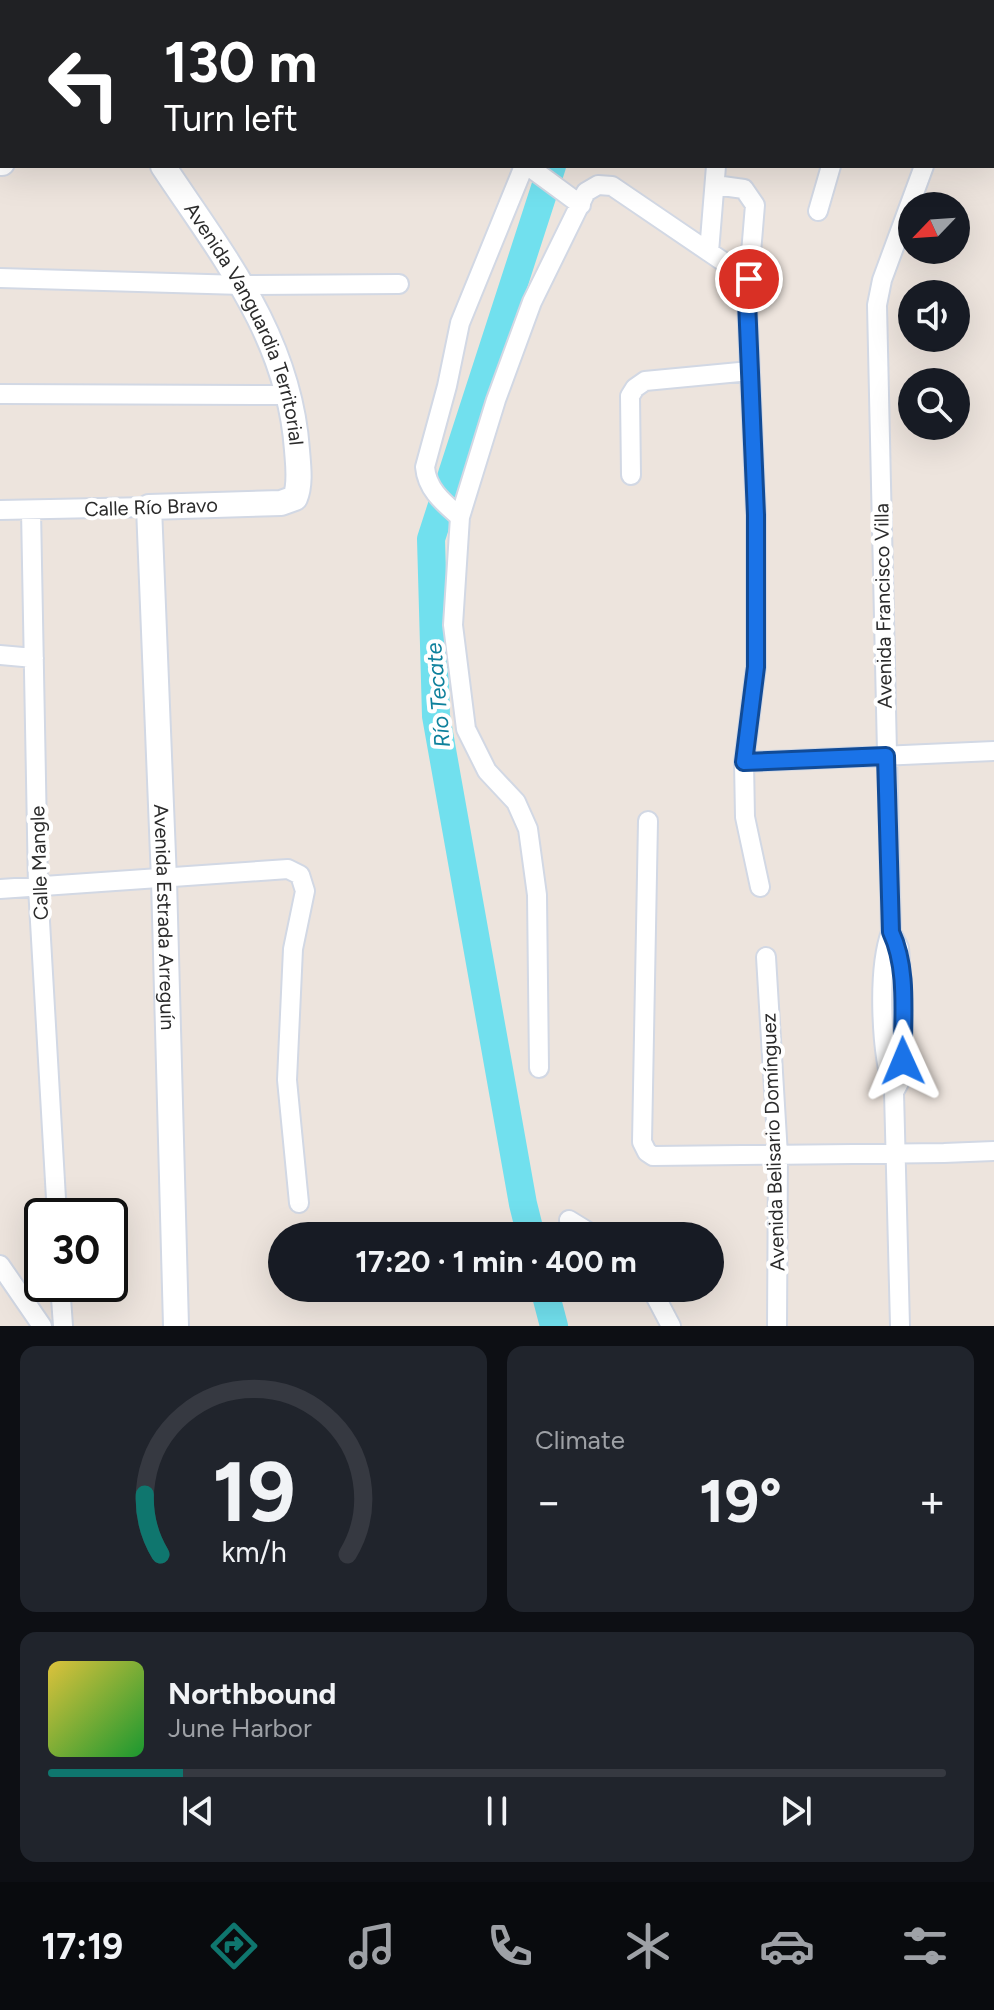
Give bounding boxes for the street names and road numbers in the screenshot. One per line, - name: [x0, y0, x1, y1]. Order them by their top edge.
- street label: Avenida Vanguardia Territorial: [179, 198, 309, 446]
- street label: Calle Río Bravo: [84, 493, 218, 521]
- street label: Avenida Francisco Villa: [869, 503, 897, 709]
- street label: Avenida Estrada Arreguín: [149, 803, 180, 1031]
- street label: Calle Mangle: [25, 805, 53, 921]
- street label: Avenida Belisario Domínguez: [756, 1012, 790, 1272]

